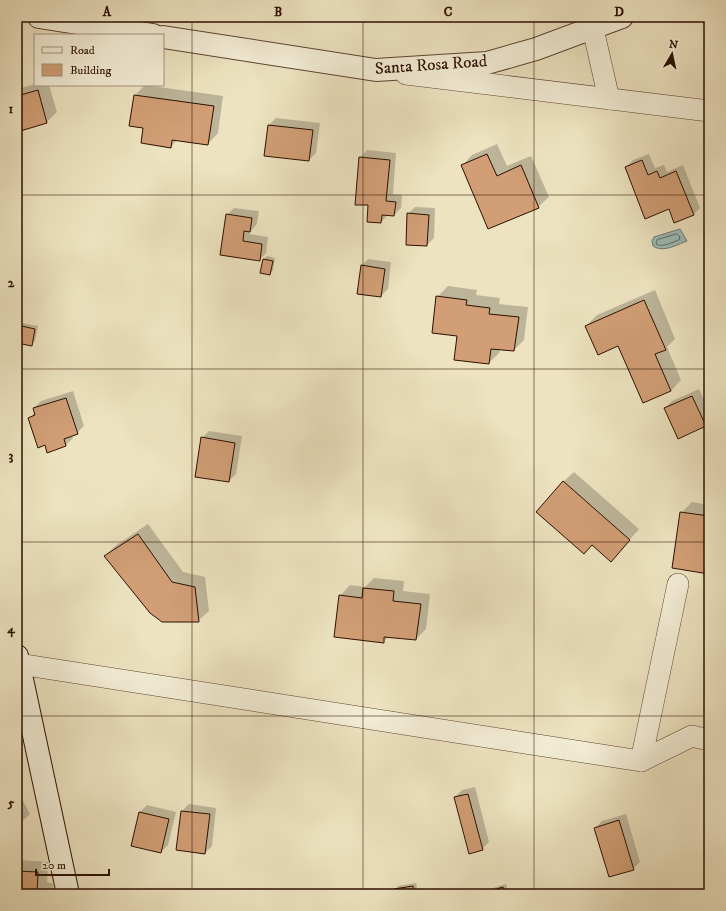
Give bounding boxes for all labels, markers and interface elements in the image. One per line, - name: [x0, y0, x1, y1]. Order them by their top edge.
- text: A: [102, 4, 112, 20]
- text: B: [274, 4, 282, 20]
- text: C: [444, 4, 453, 20]
- text: D: [614, 4, 624, 20]
- legend: [34, 34, 164, 86]
- north arrow: [652, 34, 692, 74]
- text: N: [668, 37, 679, 53]
- text: Road: [70, 43, 95, 58]
- street label: Santa Rosa Road: [374, 50, 488, 80]
- text: Building: [70, 63, 111, 78]
- text: 1: [9, 101, 14, 117]
- text: 2: [8, 275, 15, 291]
- text: 3: [9, 448, 14, 464]
- text: 4: [6, 621, 15, 638]
- text: 5: [7, 795, 15, 811]
- scale bar: [36, 851, 109, 877]
- text: 20 m: [42, 858, 66, 873]

